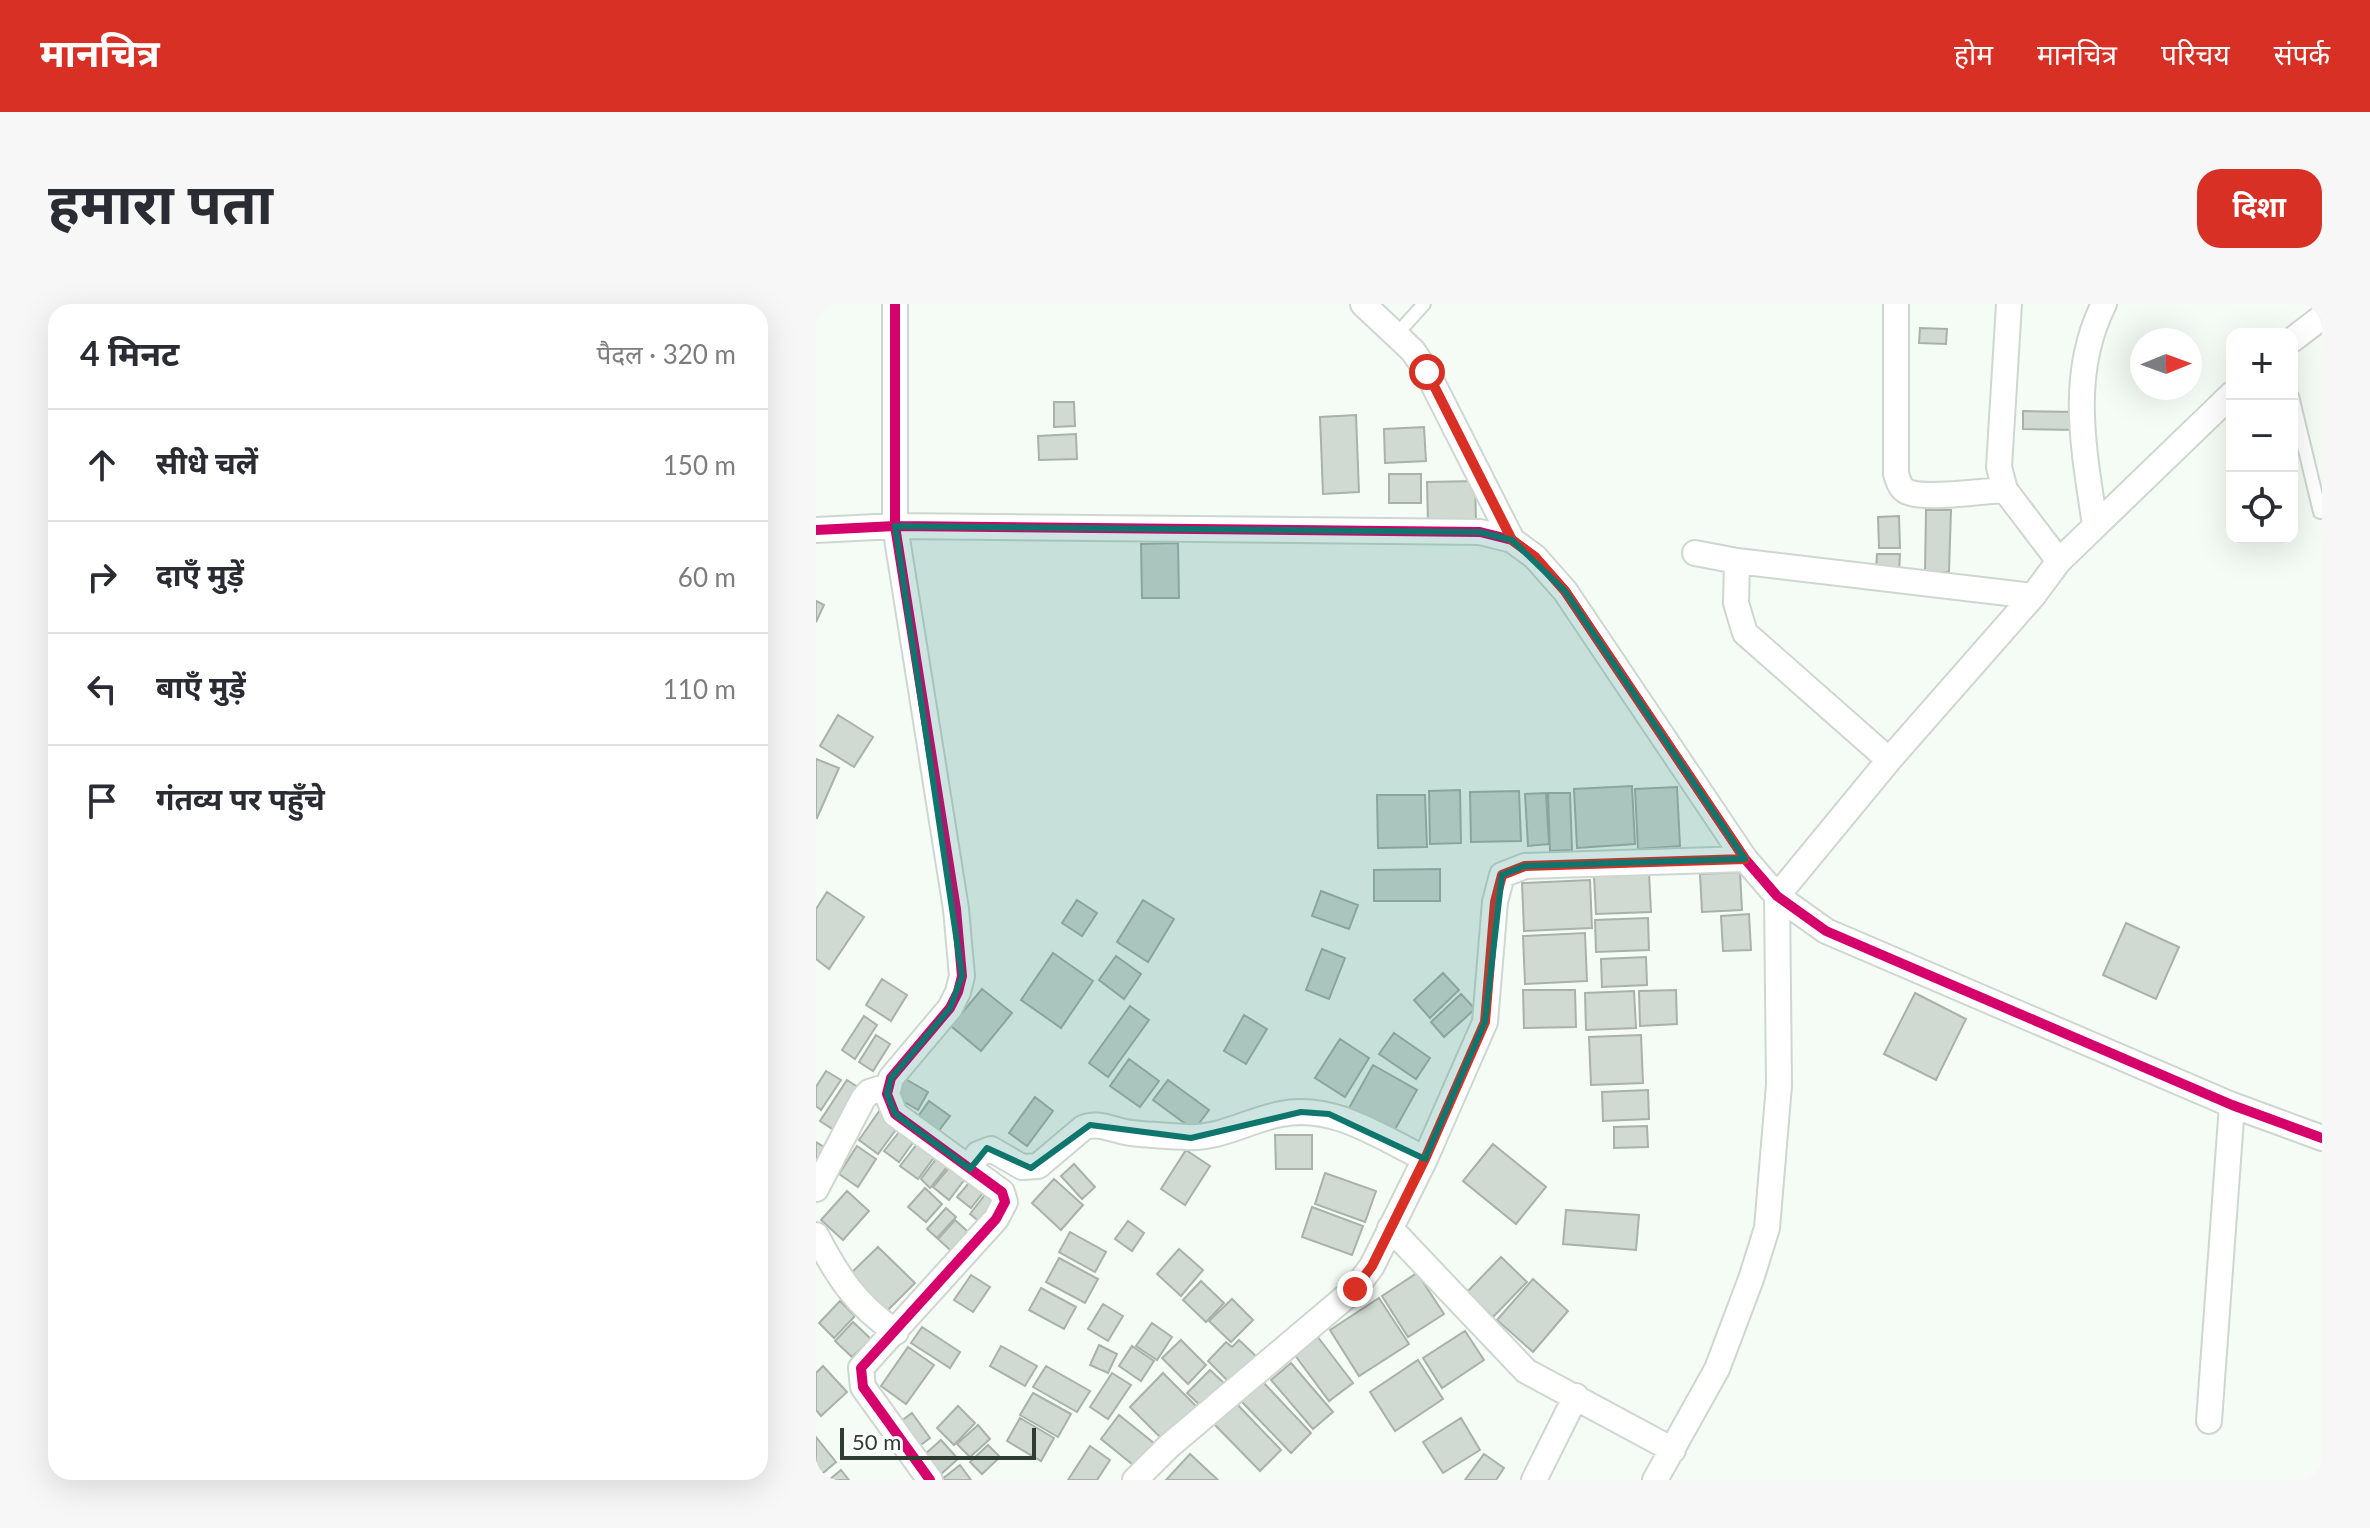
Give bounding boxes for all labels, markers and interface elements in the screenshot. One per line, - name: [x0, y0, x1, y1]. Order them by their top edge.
- text: मानचित्र: [40, 29, 160, 75]
- text: होम: [1954, 37, 1993, 71]
- text: मानचित्र: [2037, 37, 2117, 71]
- text: परिचय: [2161, 37, 2230, 71]
- text: संपर्क: [2274, 37, 2330, 71]
- text: हमारा पता: [48, 169, 273, 236]
- button: दिशा: [2197, 169, 2322, 248]
- north arrow: [2130, 328, 2202, 400]
- map controls: [2226, 328, 2298, 544]
- button: +: [2226, 328, 2298, 400]
- text: 4 मिनट: [80, 332, 179, 373]
- text: पैदल · 320 m: [596, 338, 736, 370]
- route start: [1409, 354, 1445, 390]
- button: −: [2226, 400, 2298, 472]
- icon: ahead: [80, 443, 124, 487]
- text: सीधे चलें: [156, 444, 258, 480]
- text: 150 m: [663, 449, 736, 481]
- button: locate: [2226, 472, 2298, 544]
- icon: right: [80, 555, 124, 599]
- text: दाएँ मुड़ें: [156, 556, 244, 592]
- text: 60 m: [678, 561, 736, 593]
- icon: left: [80, 667, 124, 711]
- text: बाएँ मुड़ें: [156, 668, 246, 704]
- text: 110 m: [663, 673, 736, 705]
- icon: arrive: [80, 779, 124, 823]
- text: गंतव्य पर पहुँचे: [156, 780, 325, 816]
- route end: [1337, 1271, 1373, 1307]
- scale bar: [840, 1424, 1036, 1460]
- text: 50 m: [852, 1428, 901, 1455]

